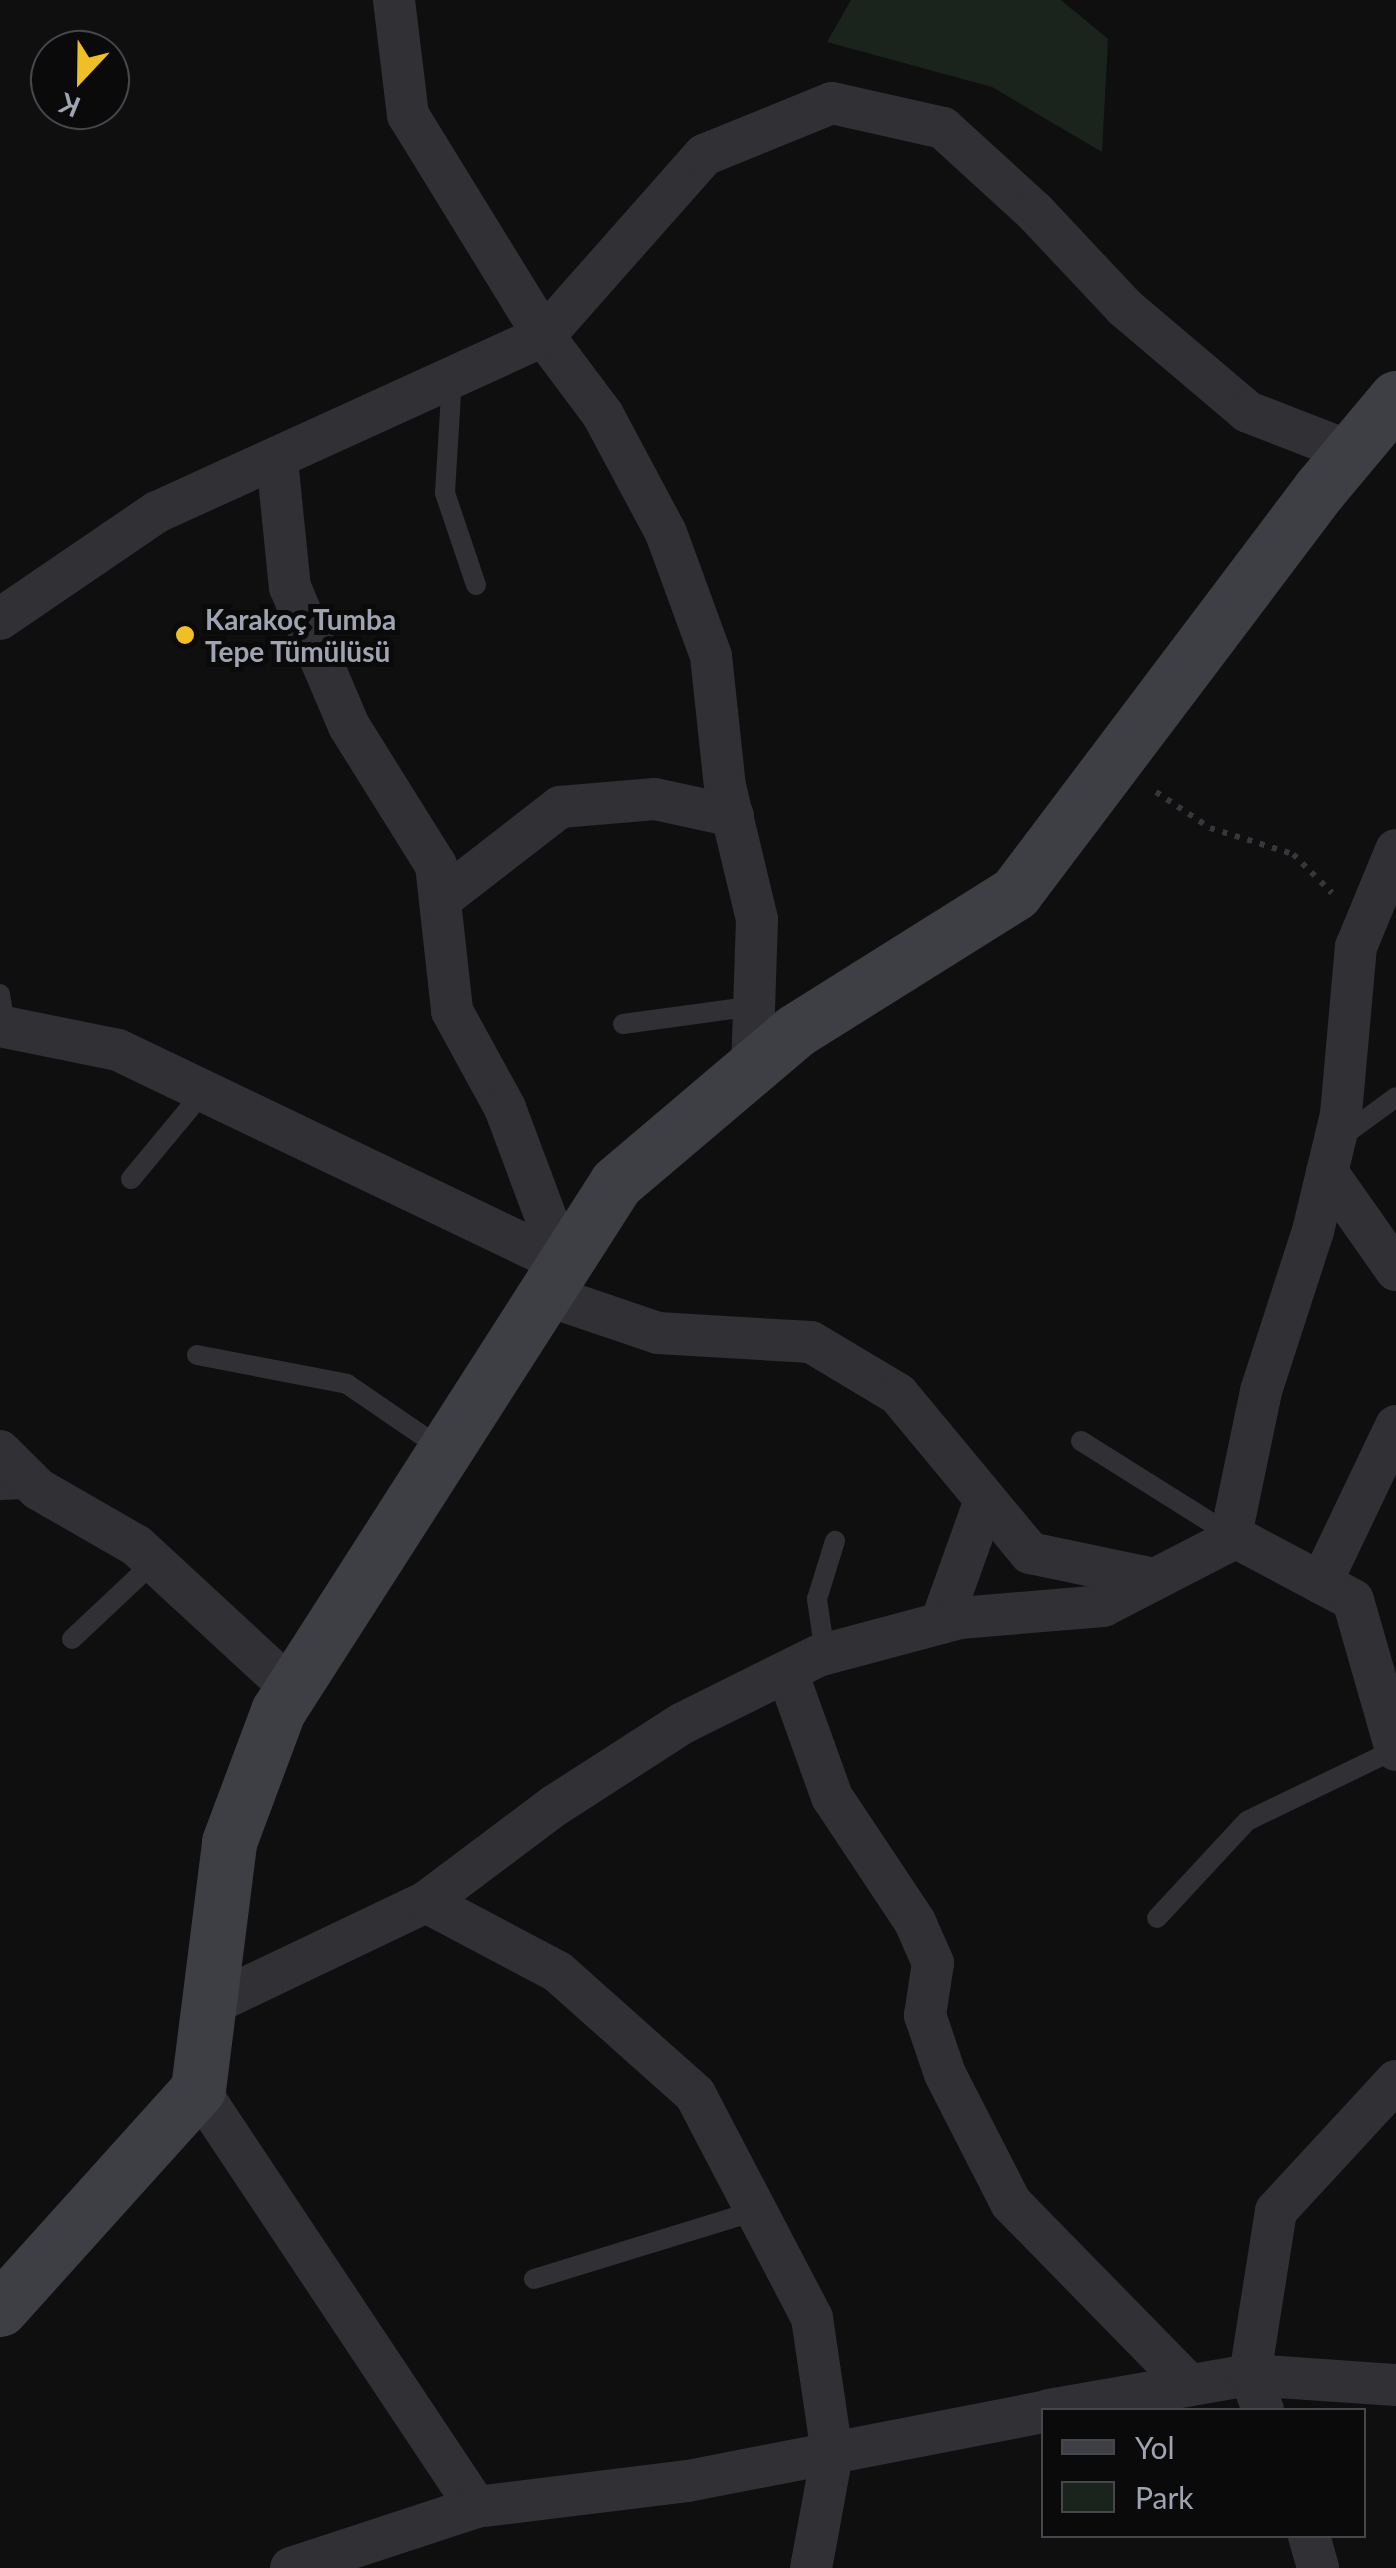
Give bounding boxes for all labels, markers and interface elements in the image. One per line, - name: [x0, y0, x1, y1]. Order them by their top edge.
- north arrow: [30, 30, 130, 130]
- text: K: [54, 87, 85, 125]
- place label: Karakoç Tumba Tepe Tümülüsü: [205, 602, 397, 668]
- marker: Karakoç Tumba Tepe Tümülüsü: [174, 624, 196, 646]
- legend: [1041, 2408, 1366, 2538]
- text: Yol: [1135, 2429, 1175, 2465]
- text: Park: [1135, 2479, 1194, 2515]

